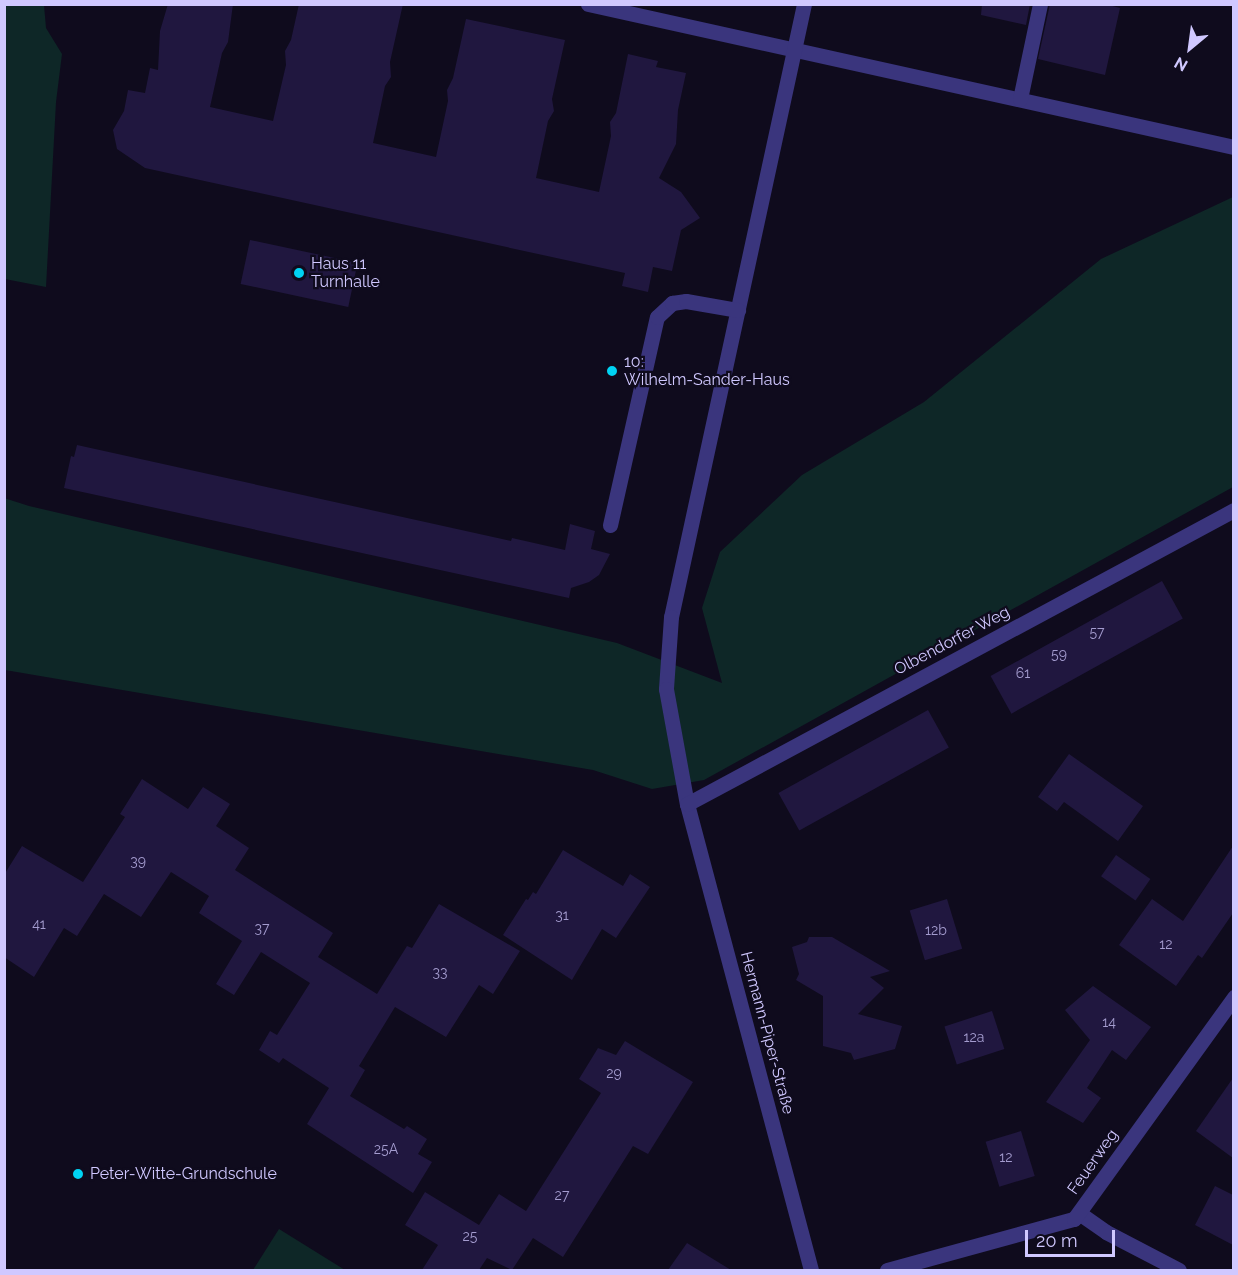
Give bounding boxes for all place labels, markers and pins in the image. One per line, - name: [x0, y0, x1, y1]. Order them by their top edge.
- place label: Haus 11 Turnhalle: [311, 254, 380, 292]
- marker: Haus 11 Turnhalle: [292, 266, 306, 280]
- place label: 10: Wilhelm-Sander-Haus: [624, 352, 790, 390]
- marker: 10: Wilhelm-Sander-Haus: [605, 364, 619, 378]
- place label: Peter-Witte-Grundschule: [90, 1164, 277, 1184]
- marker: Peter-Witte-Grundschule: [71, 1167, 85, 1181]

